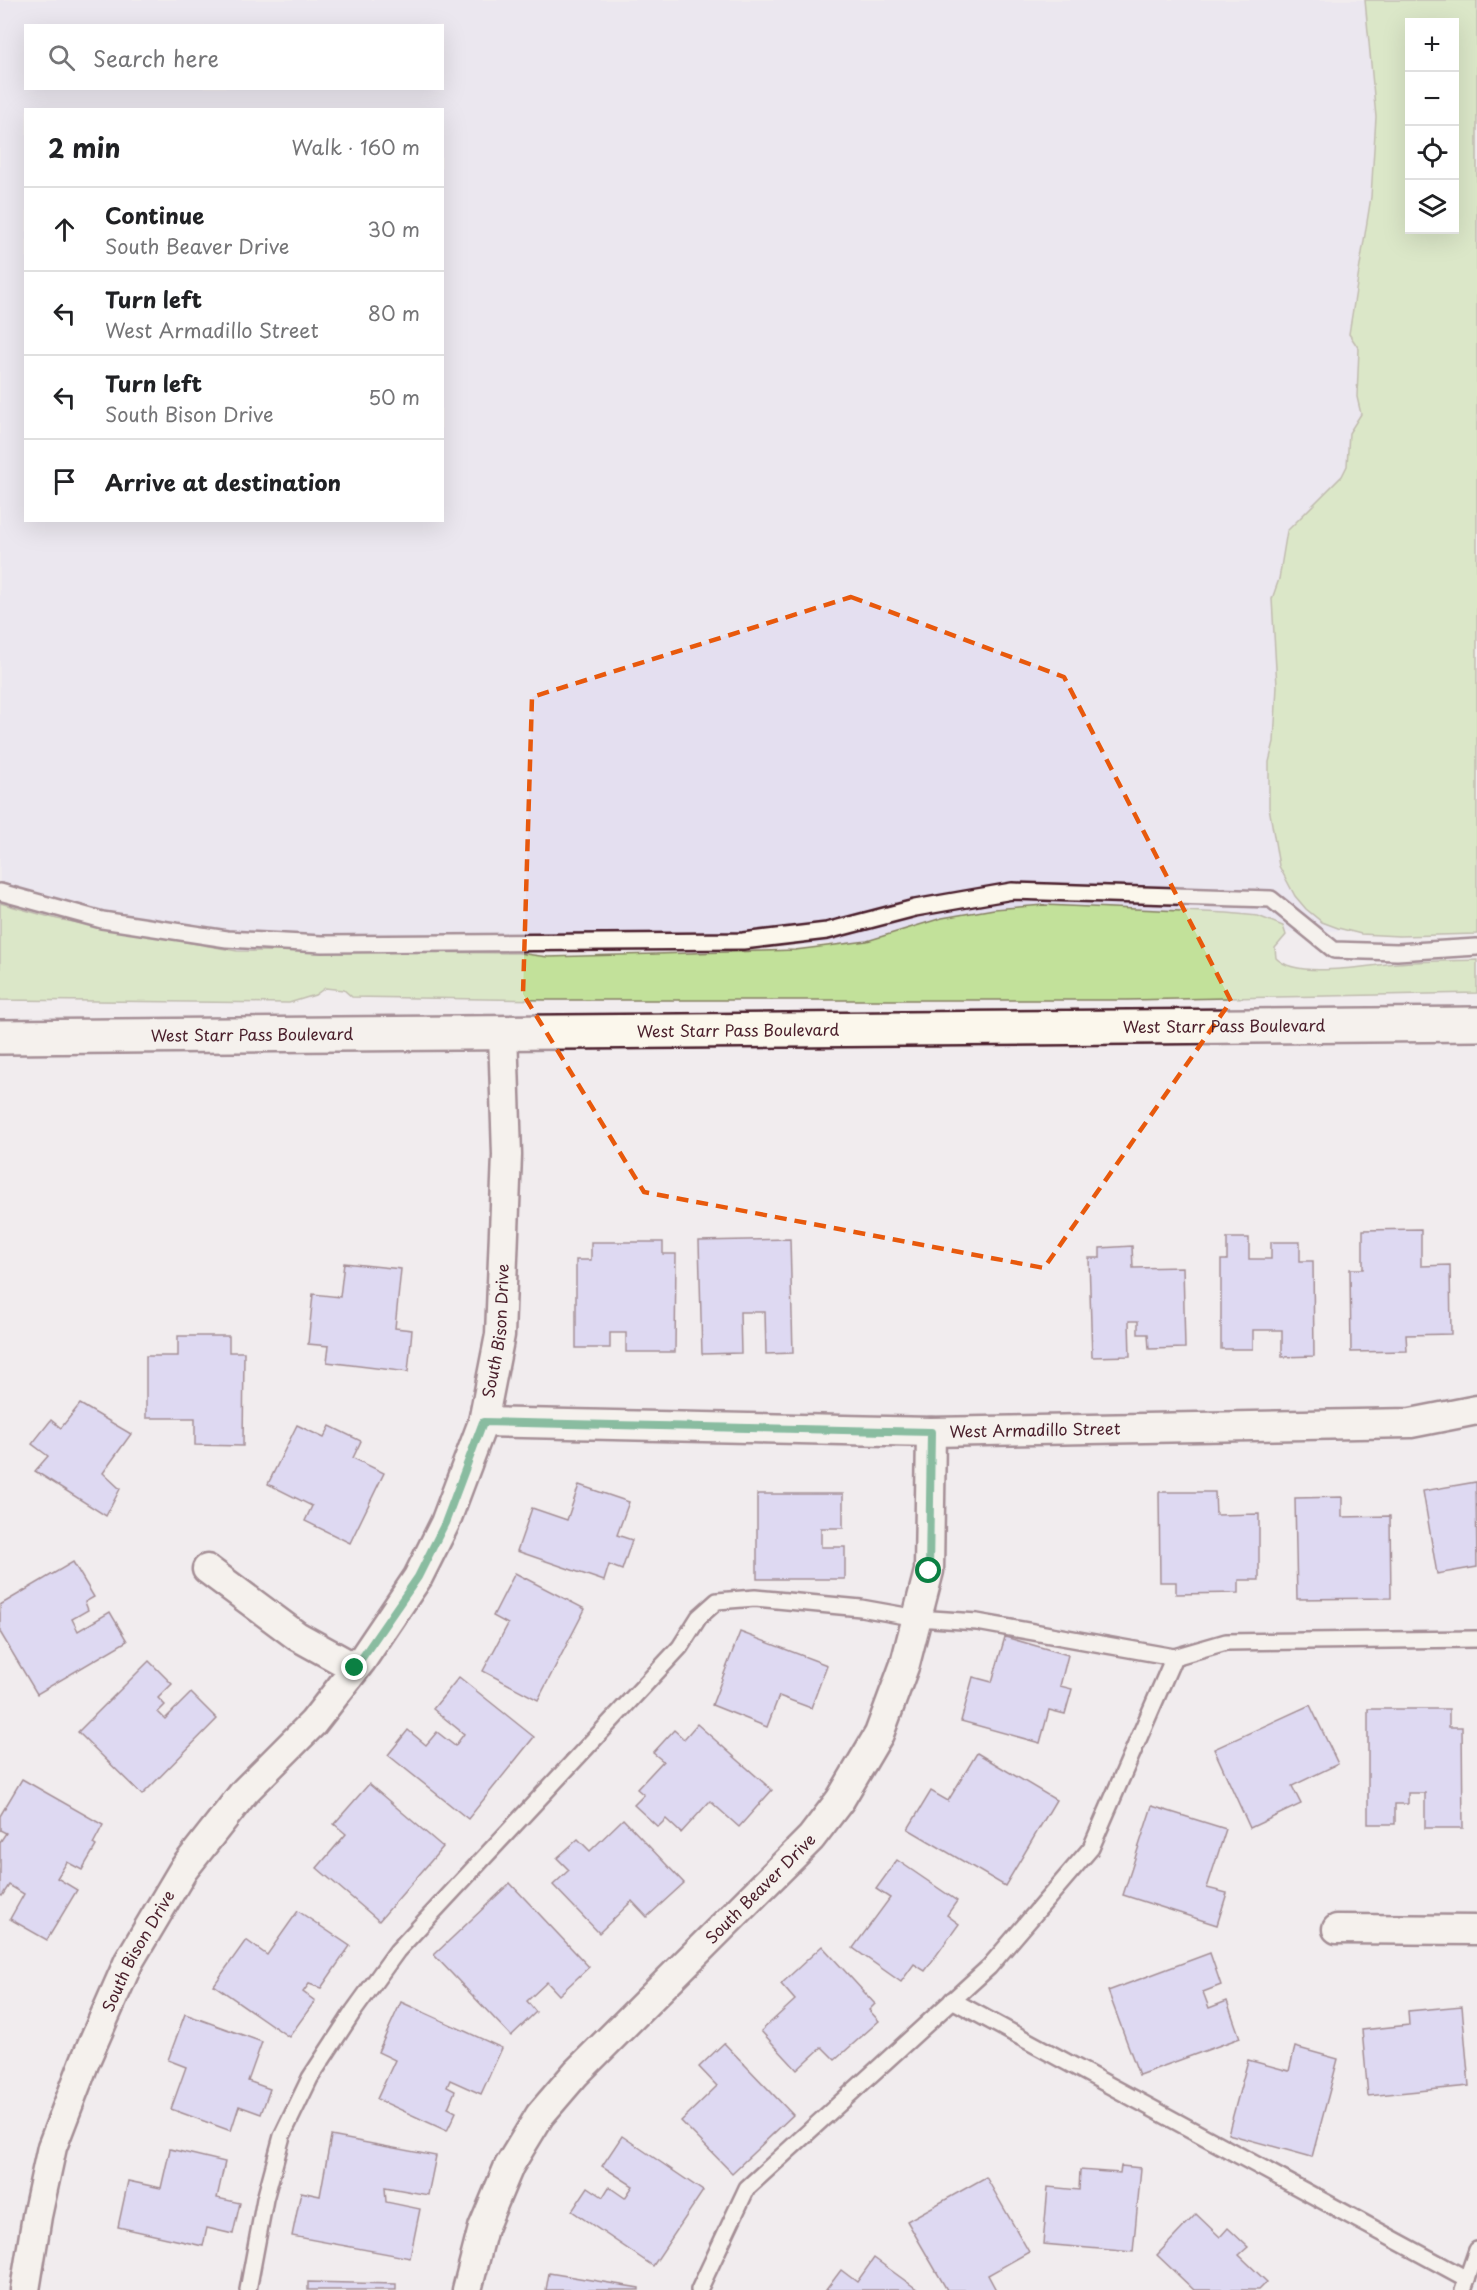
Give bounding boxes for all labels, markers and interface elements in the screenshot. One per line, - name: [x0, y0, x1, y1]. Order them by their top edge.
- map controls: [1405, 18, 1459, 234]
- button: +: [1405, 18, 1459, 72]
- search box: [24, 24, 444, 90]
- icon: search: [45, 41, 78, 74]
- text: Search here: [93, 41, 219, 74]
- button: −: [1405, 72, 1459, 126]
- button: locate: [1405, 126, 1459, 180]
- text: 2 min: [48, 128, 121, 167]
- text: Walk · 160 m: [292, 132, 420, 162]
- button: layers: [1405, 180, 1459, 234]
- text: Continue: [105, 198, 204, 231]
- icon: ahead: [48, 213, 81, 246]
- text: 30 m: [367, 214, 420, 244]
- text: South Beaver Drive: [105, 231, 289, 261]
- text: Turn left: [105, 282, 202, 315]
- icon: left: [48, 297, 81, 330]
- text: 80 m: [368, 298, 420, 328]
- text: West Armadillo Street: [105, 315, 319, 345]
- text: Turn left: [105, 366, 202, 399]
- icon: left: [48, 381, 81, 414]
- text: 50 m: [368, 382, 420, 412]
- text: South Bison Drive: [105, 399, 274, 429]
- icon: arrive: [48, 465, 81, 498]
- text: Arrive at destination: [105, 465, 341, 498]
- street label: West Starr Pass Boulevard: [1123, 1012, 1326, 1038]
- street label: West Starr Pass Boulevard: [637, 1017, 840, 1042]
- street label: West Starr Pass Boulevard: [151, 1021, 354, 1047]
- street label: South Bison Drive: [475, 1263, 514, 1400]
- street label: West Armadillo Street: [949, 1415, 1121, 1443]
- route start: [915, 1557, 941, 1583]
- route end: [341, 1654, 367, 1680]
- street label: South Beaver Drive: [699, 1827, 820, 1949]
- street label: South Bison Drive: [95, 1885, 180, 2015]

